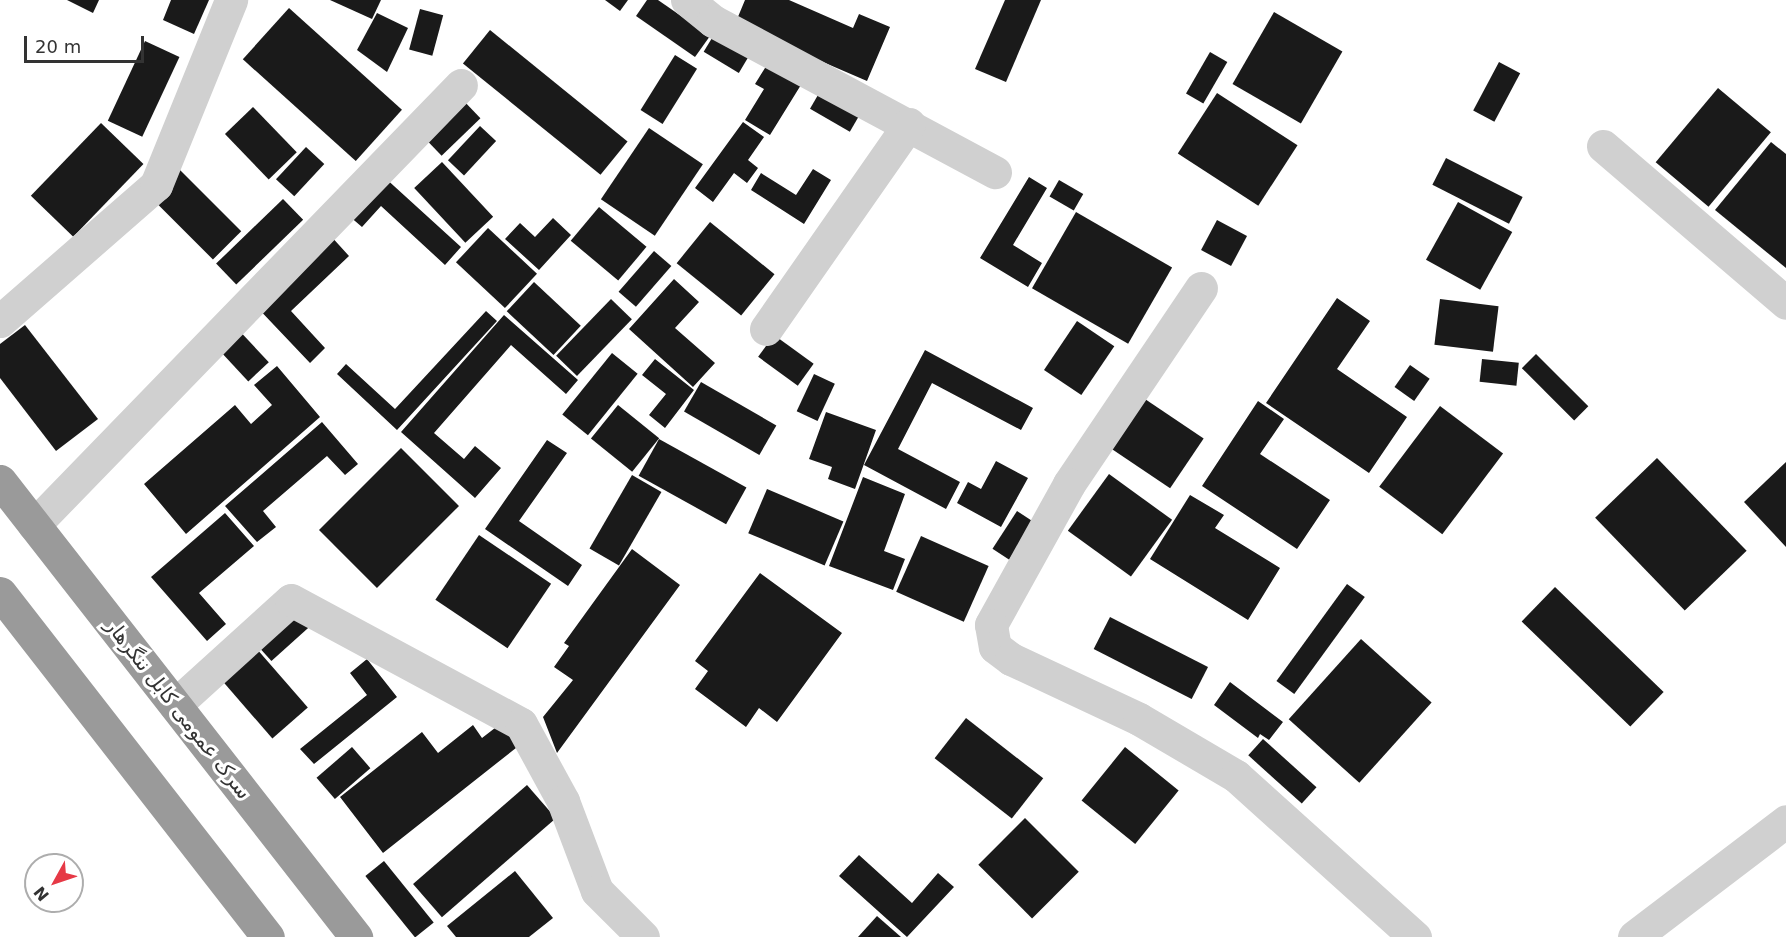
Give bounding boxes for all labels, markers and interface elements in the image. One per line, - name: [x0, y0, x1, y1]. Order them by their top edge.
- scale bar: [27, 24, 147, 62]
- text: 20 m: [35, 36, 81, 57]
- street label: سرک عمومی کابل ننگرهار: [100, 614, 256, 804]
- north arrow: [24, 853, 84, 913]
- text: N: [30, 882, 53, 905]

